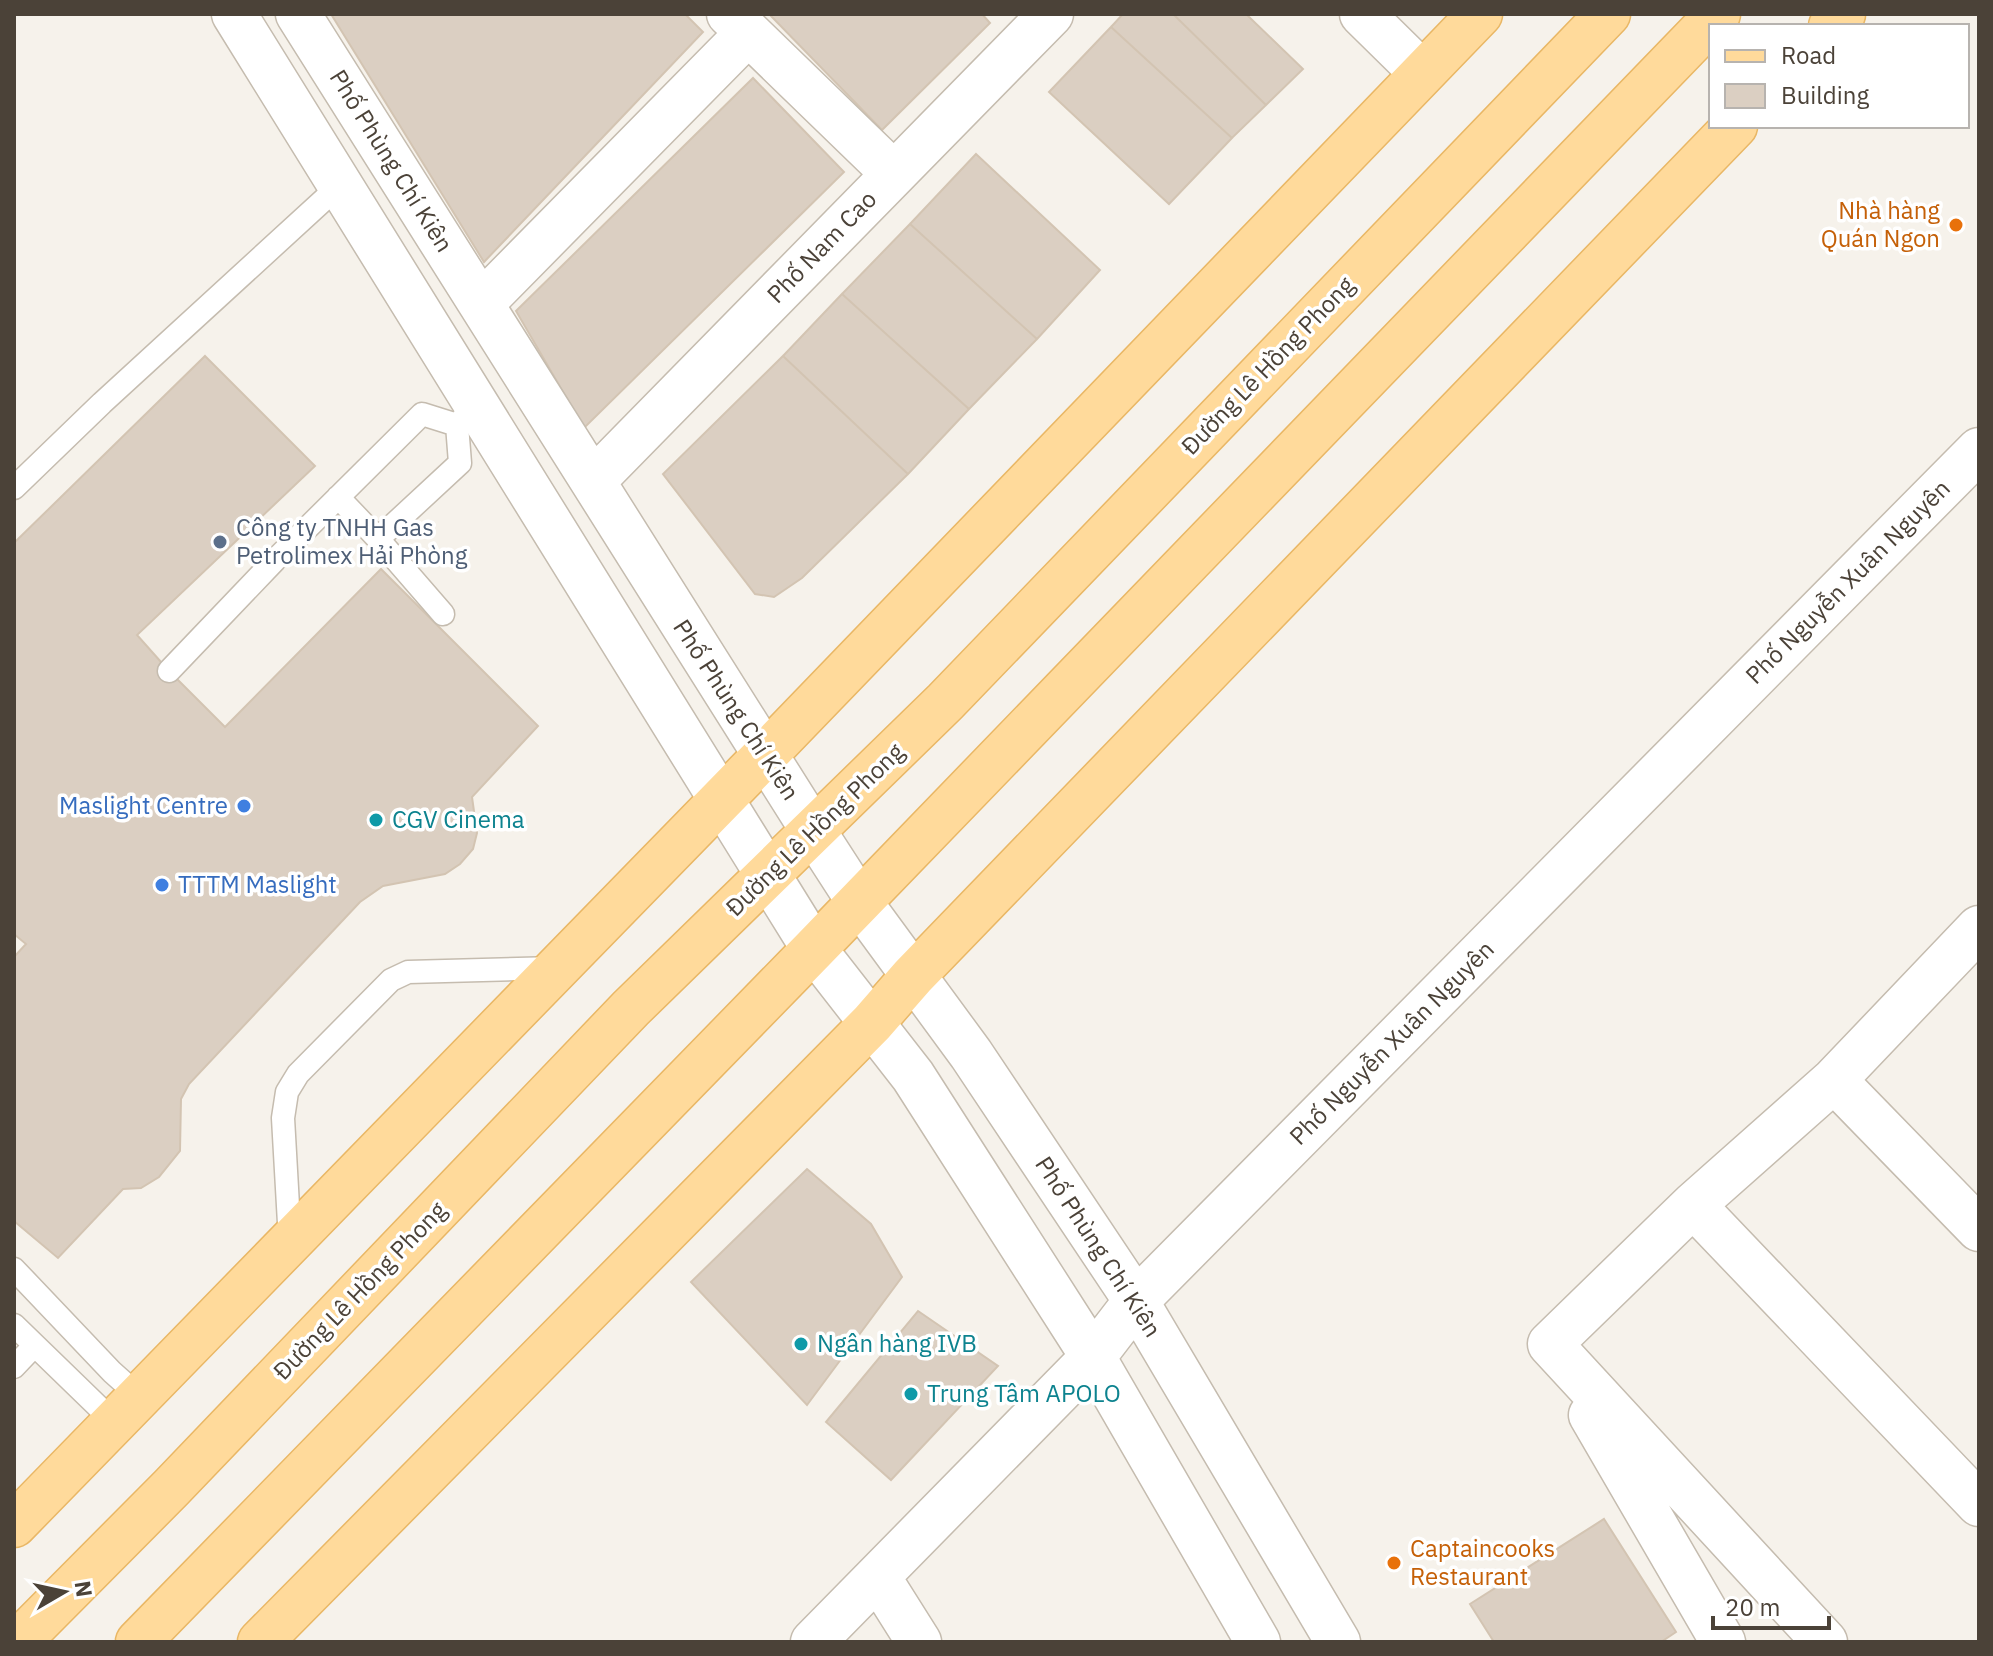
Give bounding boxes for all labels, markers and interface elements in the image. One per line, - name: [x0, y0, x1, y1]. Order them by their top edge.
- legend: [1709, 24, 1969, 128]
- text: Road: [1781, 39, 1836, 71]
- street label: Phố Phùng Chí Kiên: [323, 63, 461, 258]
- text: Building: [1781, 79, 1869, 111]
- street label: Phố Nam Cao: [759, 183, 883, 310]
- place label: Nhà hàng Quán Ngon: [1821, 194, 1940, 254]
- marker: Nhà hàng Quán Ngon: [1947, 216, 1965, 234]
- street label: Đường Lê Hồng Phong: [1174, 269, 1361, 461]
- street label: Phố Nguyễn Xuân Nguyên: [1738, 472, 1956, 690]
- place label: Công ty TNHH Gas Petrolimex Hải Phòng: [236, 511, 468, 571]
- marker: Công ty TNHH Gas Petrolimex Hải Phòng: [211, 533, 229, 551]
- street label: Phố Phùng Chí Kiên: [666, 613, 807, 806]
- street label: Đường Lê Hồng Phong: [718, 736, 911, 923]
- place label: Maslight Centre: [59, 789, 228, 821]
- marker: Maslight Centre: [235, 797, 253, 815]
- place label: CGV Cinema: [392, 803, 525, 835]
- marker: CGV Cinema: [367, 811, 385, 829]
- place label: TTTM Maslight: [178, 868, 337, 900]
- marker: TTTM Maslight: [153, 876, 171, 894]
- street label: Phố Nguyễn Xuân Nguyên: [1282, 933, 1500, 1151]
- street label: Phố Phùng Chí Kiên: [1028, 1150, 1169, 1343]
- street label: Đường Lê Hồng Phong: [266, 1194, 453, 1386]
- place label: Ngân hàng IVB: [817, 1327, 977, 1359]
- marker: Ngân hàng IVB: [792, 1335, 810, 1353]
- place label: Trung Tâm APOLO: [927, 1377, 1121, 1409]
- marker: Trung Tâm APOLO: [902, 1385, 920, 1403]
- place label: Captaincooks Restaurant: [1410, 1532, 1555, 1592]
- north arrow: [24, 1552, 104, 1632]
- marker: Captaincooks Restaurant: [1385, 1554, 1403, 1572]
- text: N: [69, 1579, 100, 1599]
- scale bar: [1713, 1580, 1829, 1630]
- text: 20 m: [1725, 1591, 1780, 1623]

